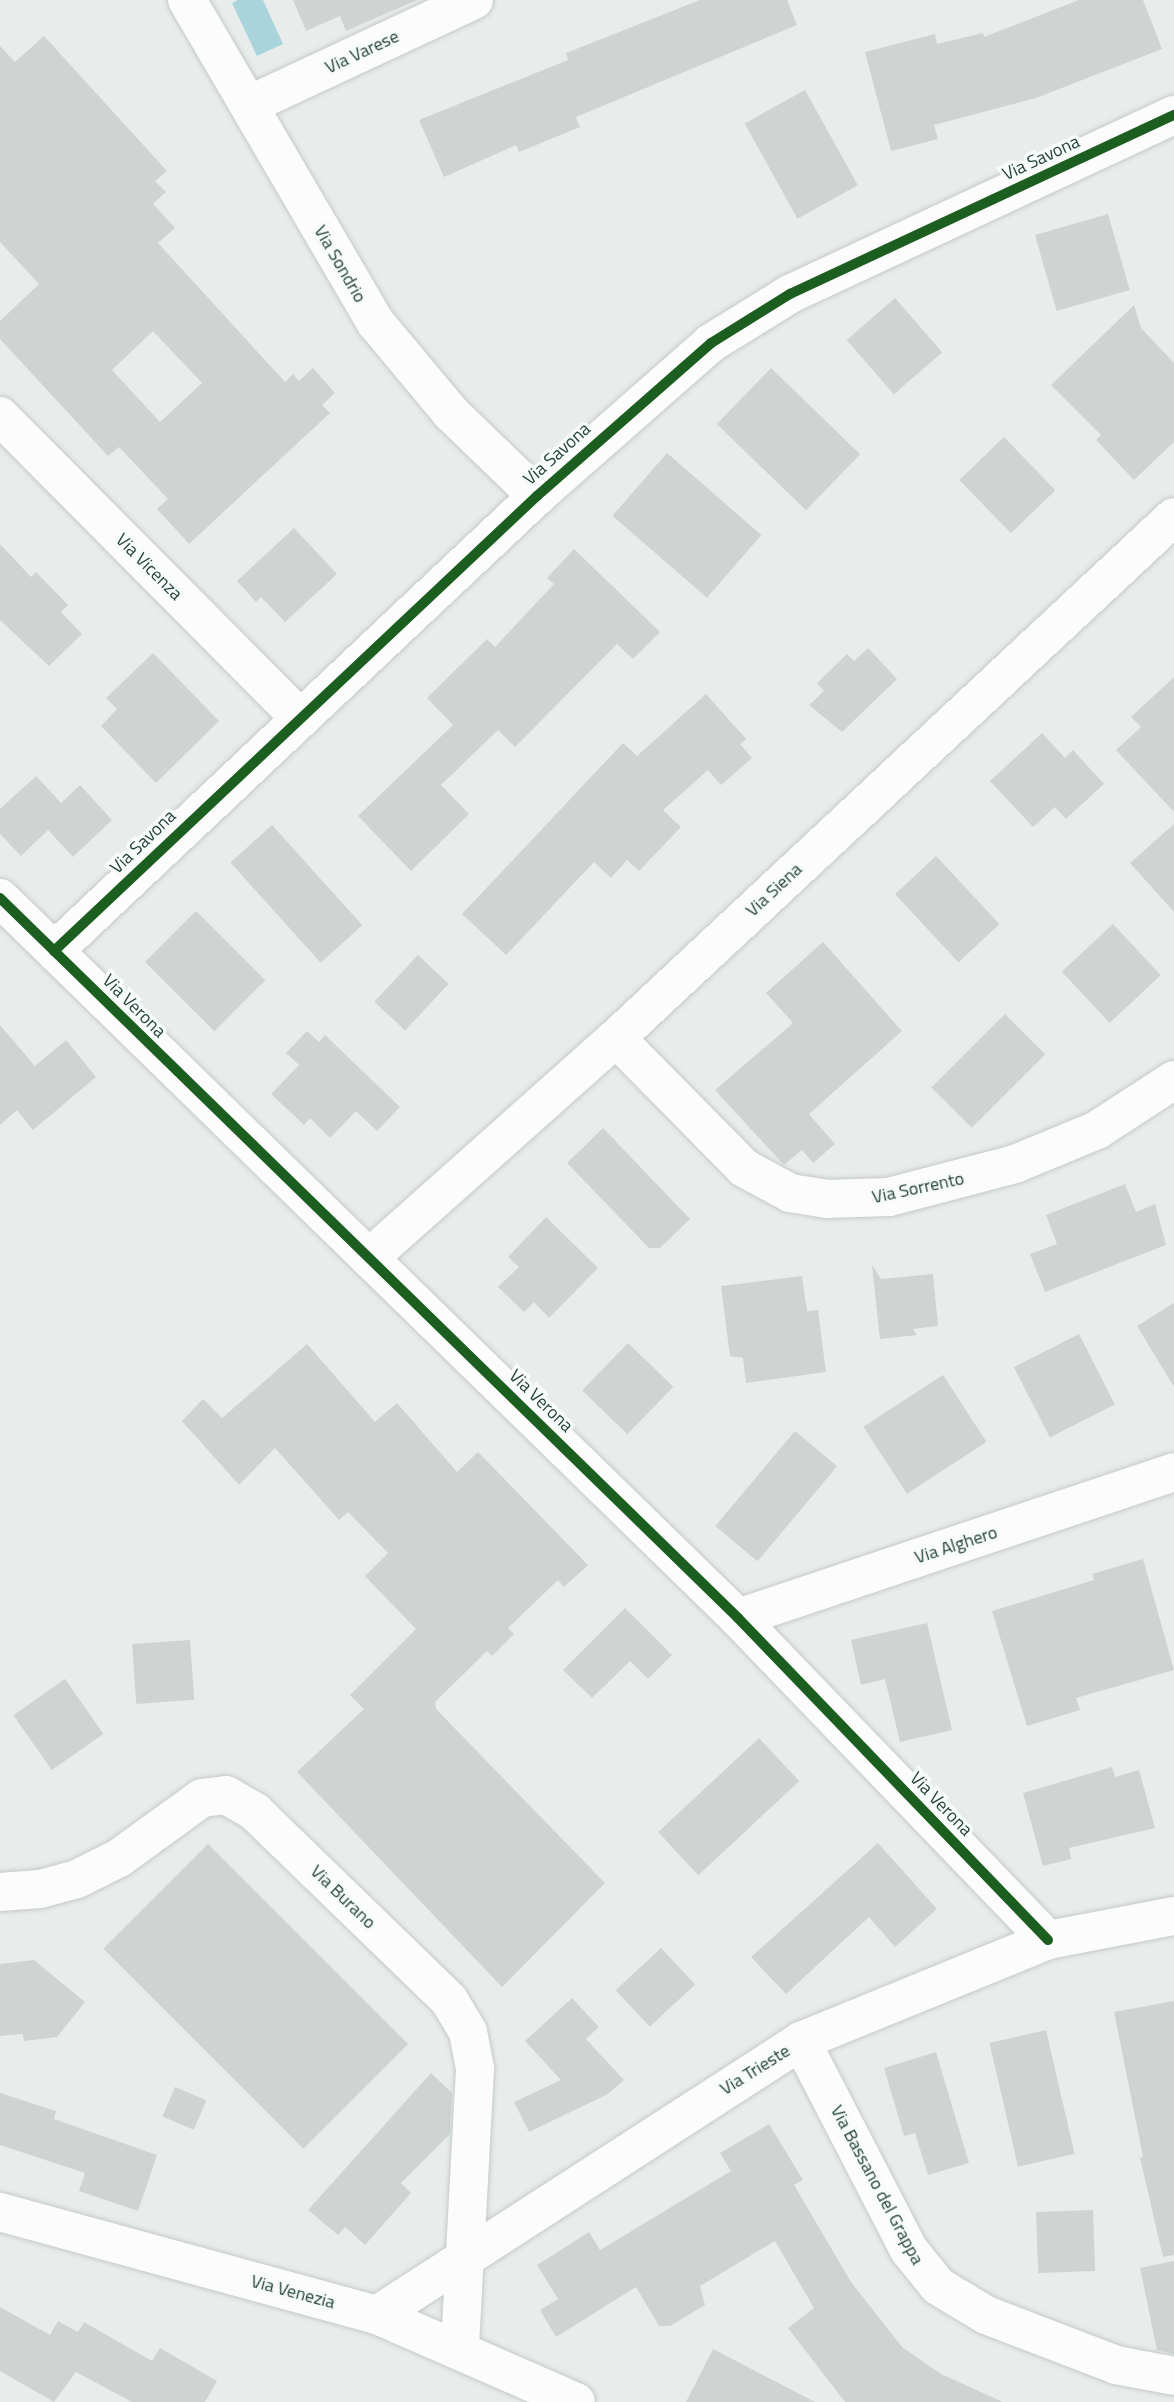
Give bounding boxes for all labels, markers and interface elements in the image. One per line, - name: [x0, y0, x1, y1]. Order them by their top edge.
- street label: Via Varese: [322, 26, 402, 78]
- street label: Via Savona: [999, 131, 1083, 185]
- street label: Via Sondrio: [309, 222, 371, 306]
- street label: Via Savona: [519, 418, 595, 490]
- street label: Via Vicenza: [111, 529, 187, 605]
- street label: Via Savona: [106, 805, 180, 879]
- street label: Via Siena: [741, 859, 807, 921]
- street label: Via Verona: [98, 970, 170, 1042]
- street label: Via Sorrento: [870, 1168, 966, 1208]
- street label: Via Verona: [505, 1365, 577, 1437]
- street label: Via Alghero: [912, 1521, 1000, 1569]
- street label: Via Verona: [905, 1768, 977, 1840]
- street label: Via Burano: [306, 1861, 380, 1933]
- street label: Via Trieste: [716, 2040, 794, 2100]
- street label: Via Bassano del Grappa: [826, 2102, 928, 2268]
- street label: Via Venezia: [249, 2270, 337, 2314]

